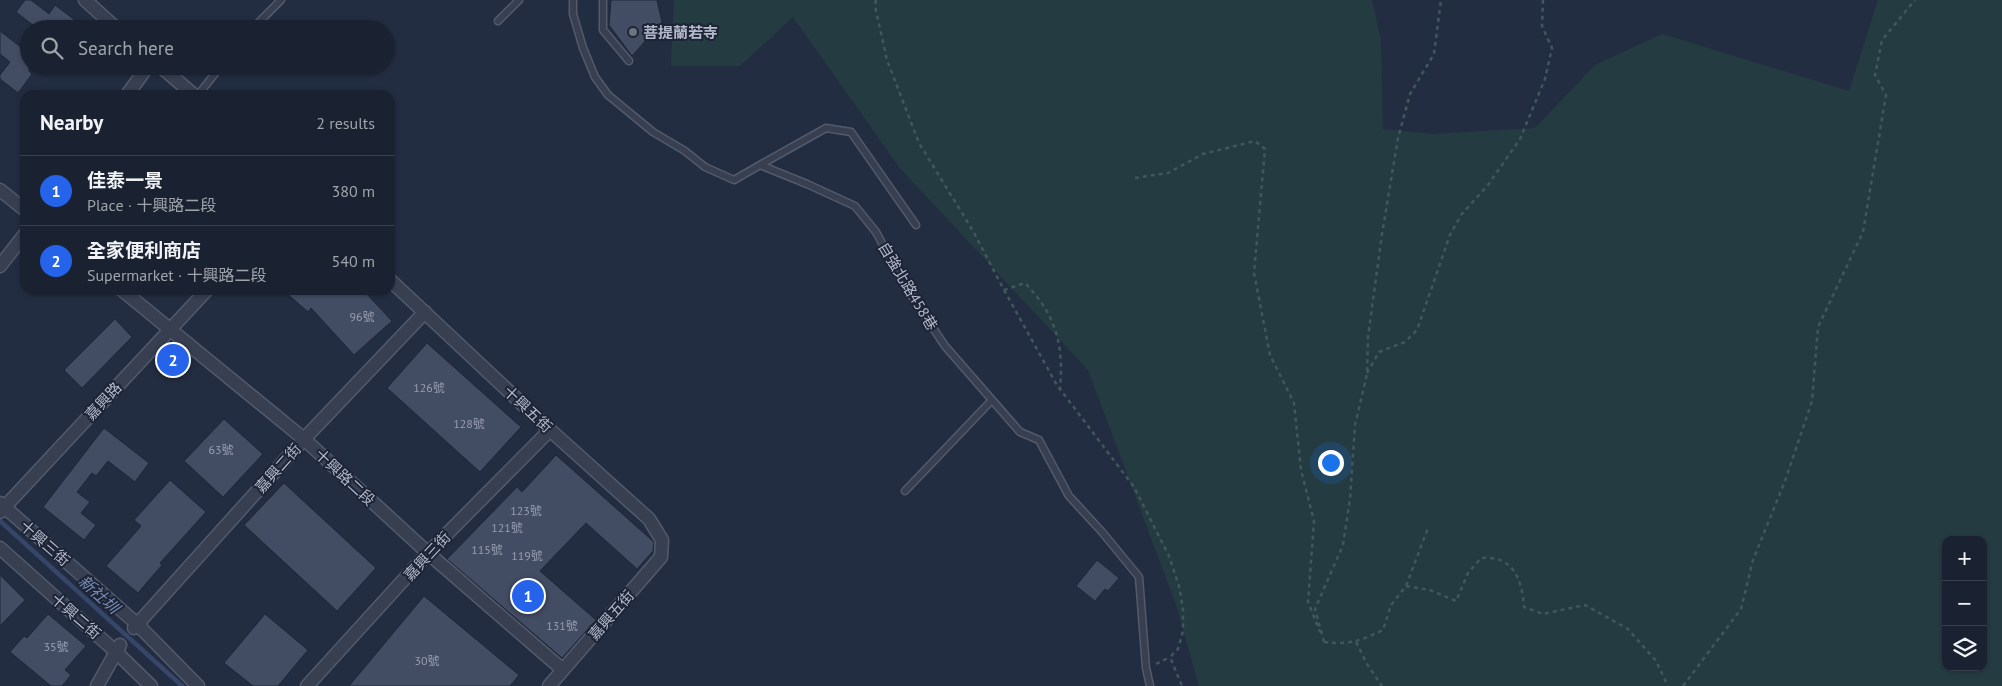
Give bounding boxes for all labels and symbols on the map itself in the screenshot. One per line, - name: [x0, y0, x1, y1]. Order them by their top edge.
- place label: 菩提蘭若寺: [643, 23, 718, 42]
- marker: 菩提蘭若寺: [627, 26, 639, 38]
- street label: 自強北路458巷: [874, 238, 942, 334]
- house number: 96號: [349, 309, 375, 324]
- pin: 2: [157, 341, 189, 379]
- street label: 嘉興路: [81, 378, 125, 424]
- house number: 126號: [413, 380, 445, 395]
- street label: 十興五街: [500, 382, 556, 436]
- house number: 128號: [453, 416, 485, 431]
- street label: 嘉興二街: [251, 439, 305, 497]
- house number: 63號: [208, 442, 234, 457]
- street label: 十興路二段: [311, 444, 379, 510]
- your location: [1318, 450, 1344, 476]
- house number: 123號: [510, 503, 542, 518]
- street label: 十興三街: [16, 516, 74, 570]
- house number: 121號: [491, 520, 523, 535]
- street label: 嘉興三街: [400, 528, 454, 584]
- house number: 115號: [471, 542, 503, 557]
- house number: 119號: [511, 548, 543, 563]
- water label: 新社圳: [74, 571, 125, 619]
- pin: 1: [512, 577, 544, 615]
- street label: 嘉興五街: [584, 586, 638, 644]
- street label: 十興二街: [47, 589, 105, 643]
- house number: 131號: [546, 618, 578, 633]
- house number: 35號: [43, 639, 69, 654]
- house number: 30號: [414, 653, 440, 668]

